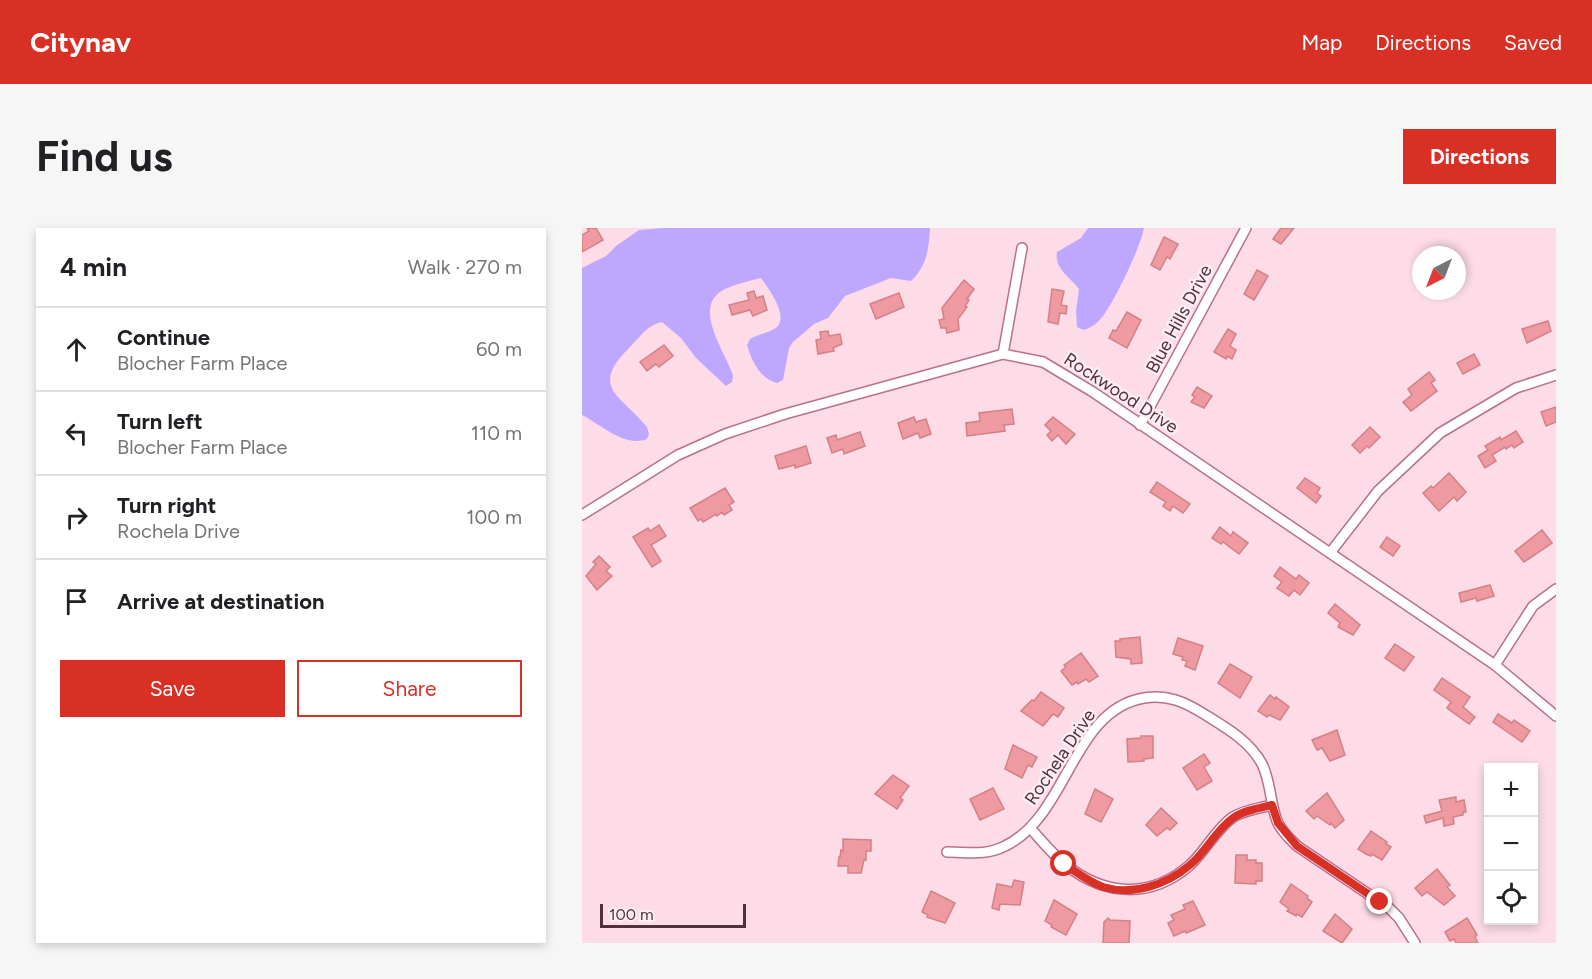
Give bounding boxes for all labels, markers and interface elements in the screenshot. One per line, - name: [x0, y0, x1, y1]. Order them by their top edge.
- text: Citynav: [30, 25, 131, 59]
- text: Map: [1301, 30, 1342, 55]
- text: Directions: [1375, 30, 1471, 55]
- text: Saved: [1504, 30, 1562, 55]
- button: Directions: [1403, 129, 1556, 184]
- text: Find us: [36, 131, 173, 182]
- north arrow: [1412, 246, 1466, 300]
- text: 4 min: [60, 251, 127, 283]
- text: Walk · 270 m: [408, 255, 522, 279]
- street label: Blue Hills Drive: [1141, 261, 1217, 377]
- text: Continue: [117, 324, 210, 351]
- icon: ahead: [60, 333, 93, 366]
- text: 60 m: [476, 337, 522, 361]
- street label: Rockwood Drive: [1060, 348, 1182, 438]
- text: Blocher Farm Place: [117, 351, 287, 375]
- text: Turn left: [117, 408, 203, 435]
- icon: left: [60, 417, 93, 450]
- text: 110 m: [471, 421, 522, 445]
- text: Blocher Farm Place: [117, 435, 287, 459]
- text: Turn right: [117, 492, 216, 519]
- icon: right: [60, 501, 93, 534]
- text: 100 m: [466, 505, 522, 529]
- text: Rochela Drive: [117, 519, 240, 543]
- icon: arrive: [60, 585, 93, 618]
- text: Arrive at destination: [117, 588, 325, 615]
- button: Save: [60, 660, 285, 717]
- button: Share: [297, 660, 522, 717]
- street label: Rochela Drive: [1020, 705, 1100, 809]
- map controls: [1484, 763, 1538, 925]
- button: +: [1484, 763, 1538, 817]
- button: −: [1484, 817, 1538, 871]
- route start: [1050, 850, 1076, 876]
- button: locate: [1484, 871, 1538, 925]
- route end: [1366, 888, 1392, 914]
- scale bar: [600, 901, 746, 928]
- text: 100 m: [609, 905, 654, 924]

